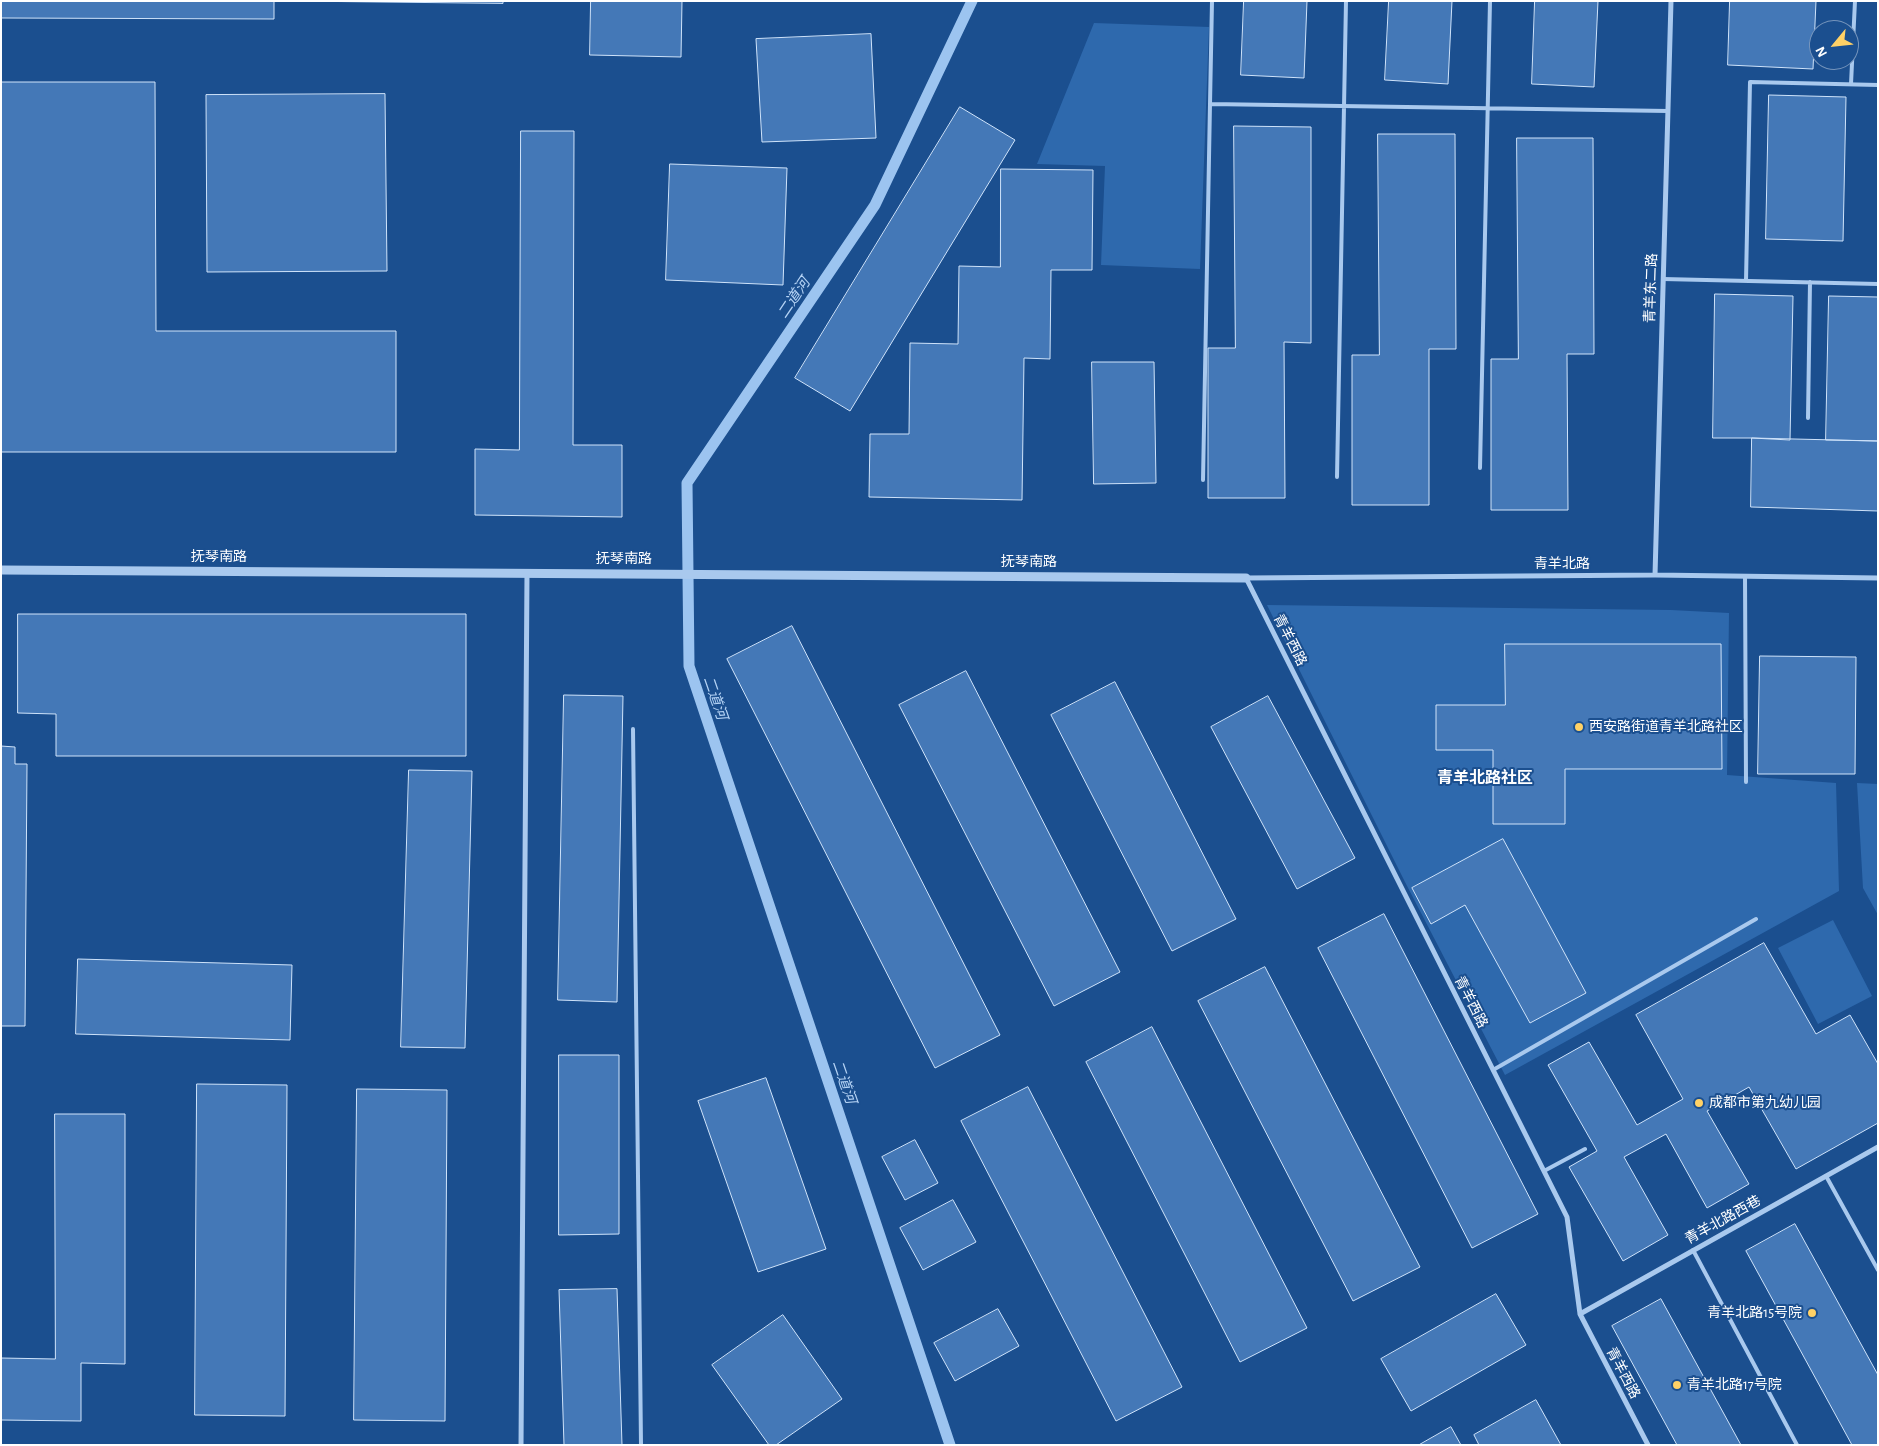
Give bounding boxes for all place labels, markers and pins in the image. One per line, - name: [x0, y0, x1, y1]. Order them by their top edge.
- place label: 西安路街道青羊北路社区: [1589, 719, 1743, 735]
- marker: 西安路街道青羊北路社区: [1573, 721, 1585, 733]
- place label: 成都市第九幼儿园: [1709, 1095, 1821, 1111]
- marker: 成都市第九幼儿园: [1693, 1097, 1705, 1109]
- place label: 青羊北路15号院: [1707, 1305, 1802, 1321]
- marker: 青羊北路15号院: [1806, 1307, 1818, 1319]
- place label: 青羊北路17号院: [1687, 1377, 1782, 1393]
- marker: 青羊北路17号院: [1671, 1379, 1683, 1391]

